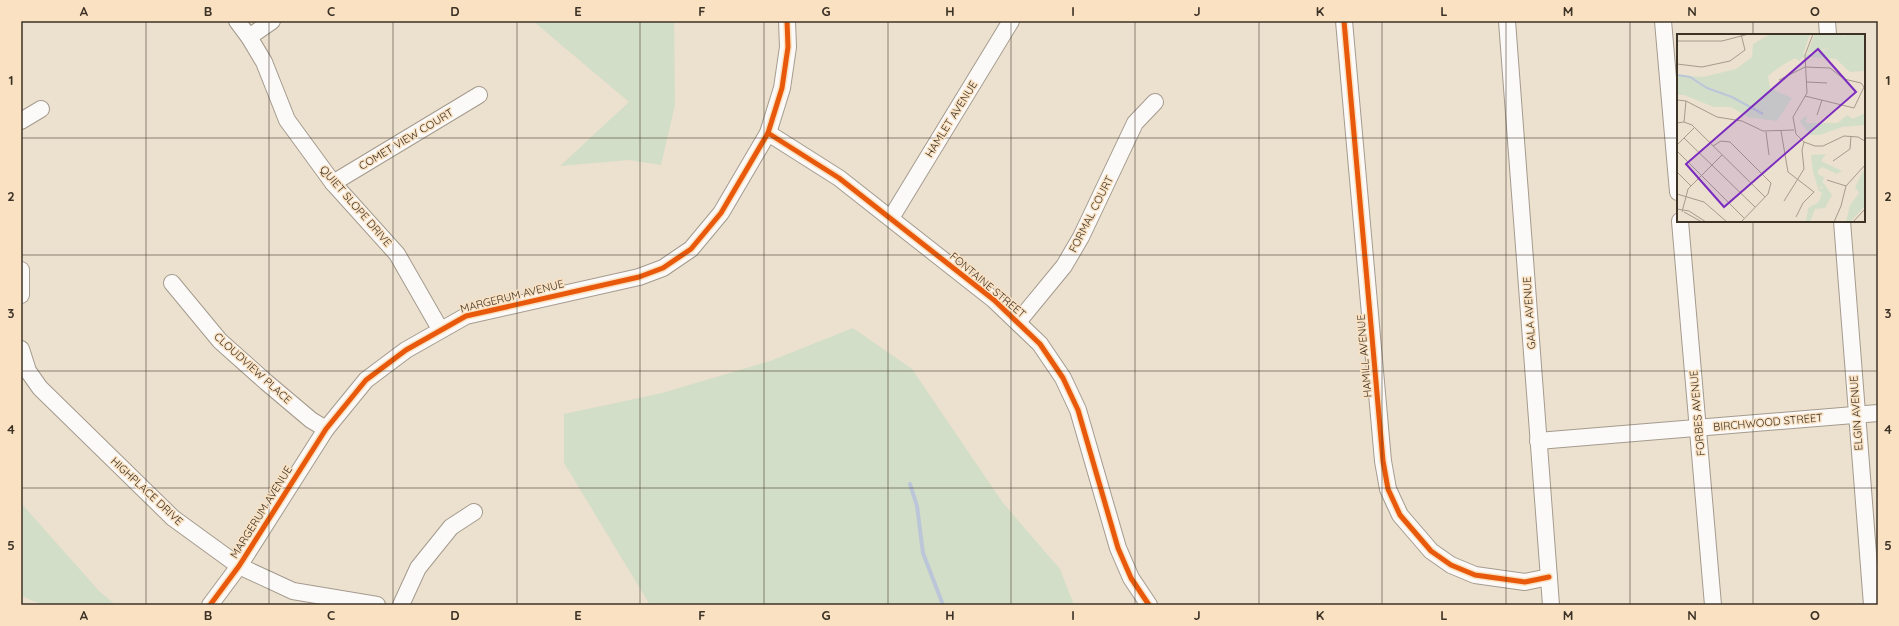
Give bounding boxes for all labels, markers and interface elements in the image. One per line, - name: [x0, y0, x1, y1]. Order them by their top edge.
- text: A: [80, 3, 89, 19]
- text: B: [204, 3, 212, 19]
- text: C: [327, 3, 335, 19]
- text: D: [450, 3, 460, 19]
- text: E: [574, 3, 582, 19]
- text: F: [698, 3, 706, 19]
- text: G: [821, 3, 831, 19]
- text: H: [945, 3, 955, 19]
- text: I: [1071, 3, 1075, 19]
- text: J: [1193, 3, 1201, 19]
- text: K: [1316, 3, 1325, 19]
- text: L: [1440, 3, 1448, 19]
- text: M: [1563, 3, 1573, 19]
- text: N: [1687, 3, 1697, 19]
- text: O: [1810, 3, 1820, 19]
- inset map: [1677, 34, 1865, 222]
- text: 1: [8, 72, 14, 88]
- text: 1: [1885, 72, 1891, 88]
- street label: HAMLET AVENUE: [922, 78, 980, 160]
- street label: COMET VIEW COURT: [356, 105, 456, 173]
- street label: QUIET SLOPE DRIVE: [317, 163, 395, 249]
- street label: FORMAL COURT: [1066, 173, 1117, 255]
- text: 2: [7, 188, 15, 204]
- text: 2: [1884, 188, 1892, 204]
- street label: FONTAINE STREET: [947, 249, 1029, 321]
- street label: MARGERUM AVENUE: [459, 276, 565, 316]
- street label: GALA AVENUE: [1519, 276, 1539, 350]
- text: 3: [8, 305, 15, 321]
- text: 3: [1885, 305, 1892, 321]
- street label: HAMILL AVENUE: [1353, 314, 1375, 398]
- street label: CLOUDVIEW PLACE: [211, 329, 295, 407]
- street label: FORBES AVENUE: [1686, 369, 1708, 457]
- street label: ELGIN AVENUE: [1846, 375, 1866, 451]
- street label: BIRCHWOOD STREET: [1713, 410, 1824, 434]
- text: 4: [7, 421, 15, 437]
- text: 4: [1884, 421, 1892, 437]
- street label: HIGHPLACE DRIVE: [108, 454, 186, 528]
- street label: MARGERUM AVENUE: [227, 463, 295, 561]
- text: 5: [7, 537, 15, 553]
- text: 5: [1884, 537, 1892, 553]
- text: A: [80, 607, 89, 623]
- text: B: [204, 607, 212, 623]
- text: C: [327, 607, 335, 623]
- text: D: [450, 607, 460, 623]
- text: E: [574, 607, 582, 623]
- text: F: [698, 607, 706, 623]
- text: G: [821, 607, 831, 623]
- text: H: [945, 607, 955, 623]
- text: I: [1071, 607, 1075, 623]
- text: J: [1193, 607, 1201, 623]
- text: K: [1316, 607, 1325, 623]
- text: L: [1440, 607, 1448, 623]
- text: M: [1563, 607, 1573, 623]
- text: N: [1687, 607, 1697, 623]
- text: O: [1810, 607, 1820, 623]

